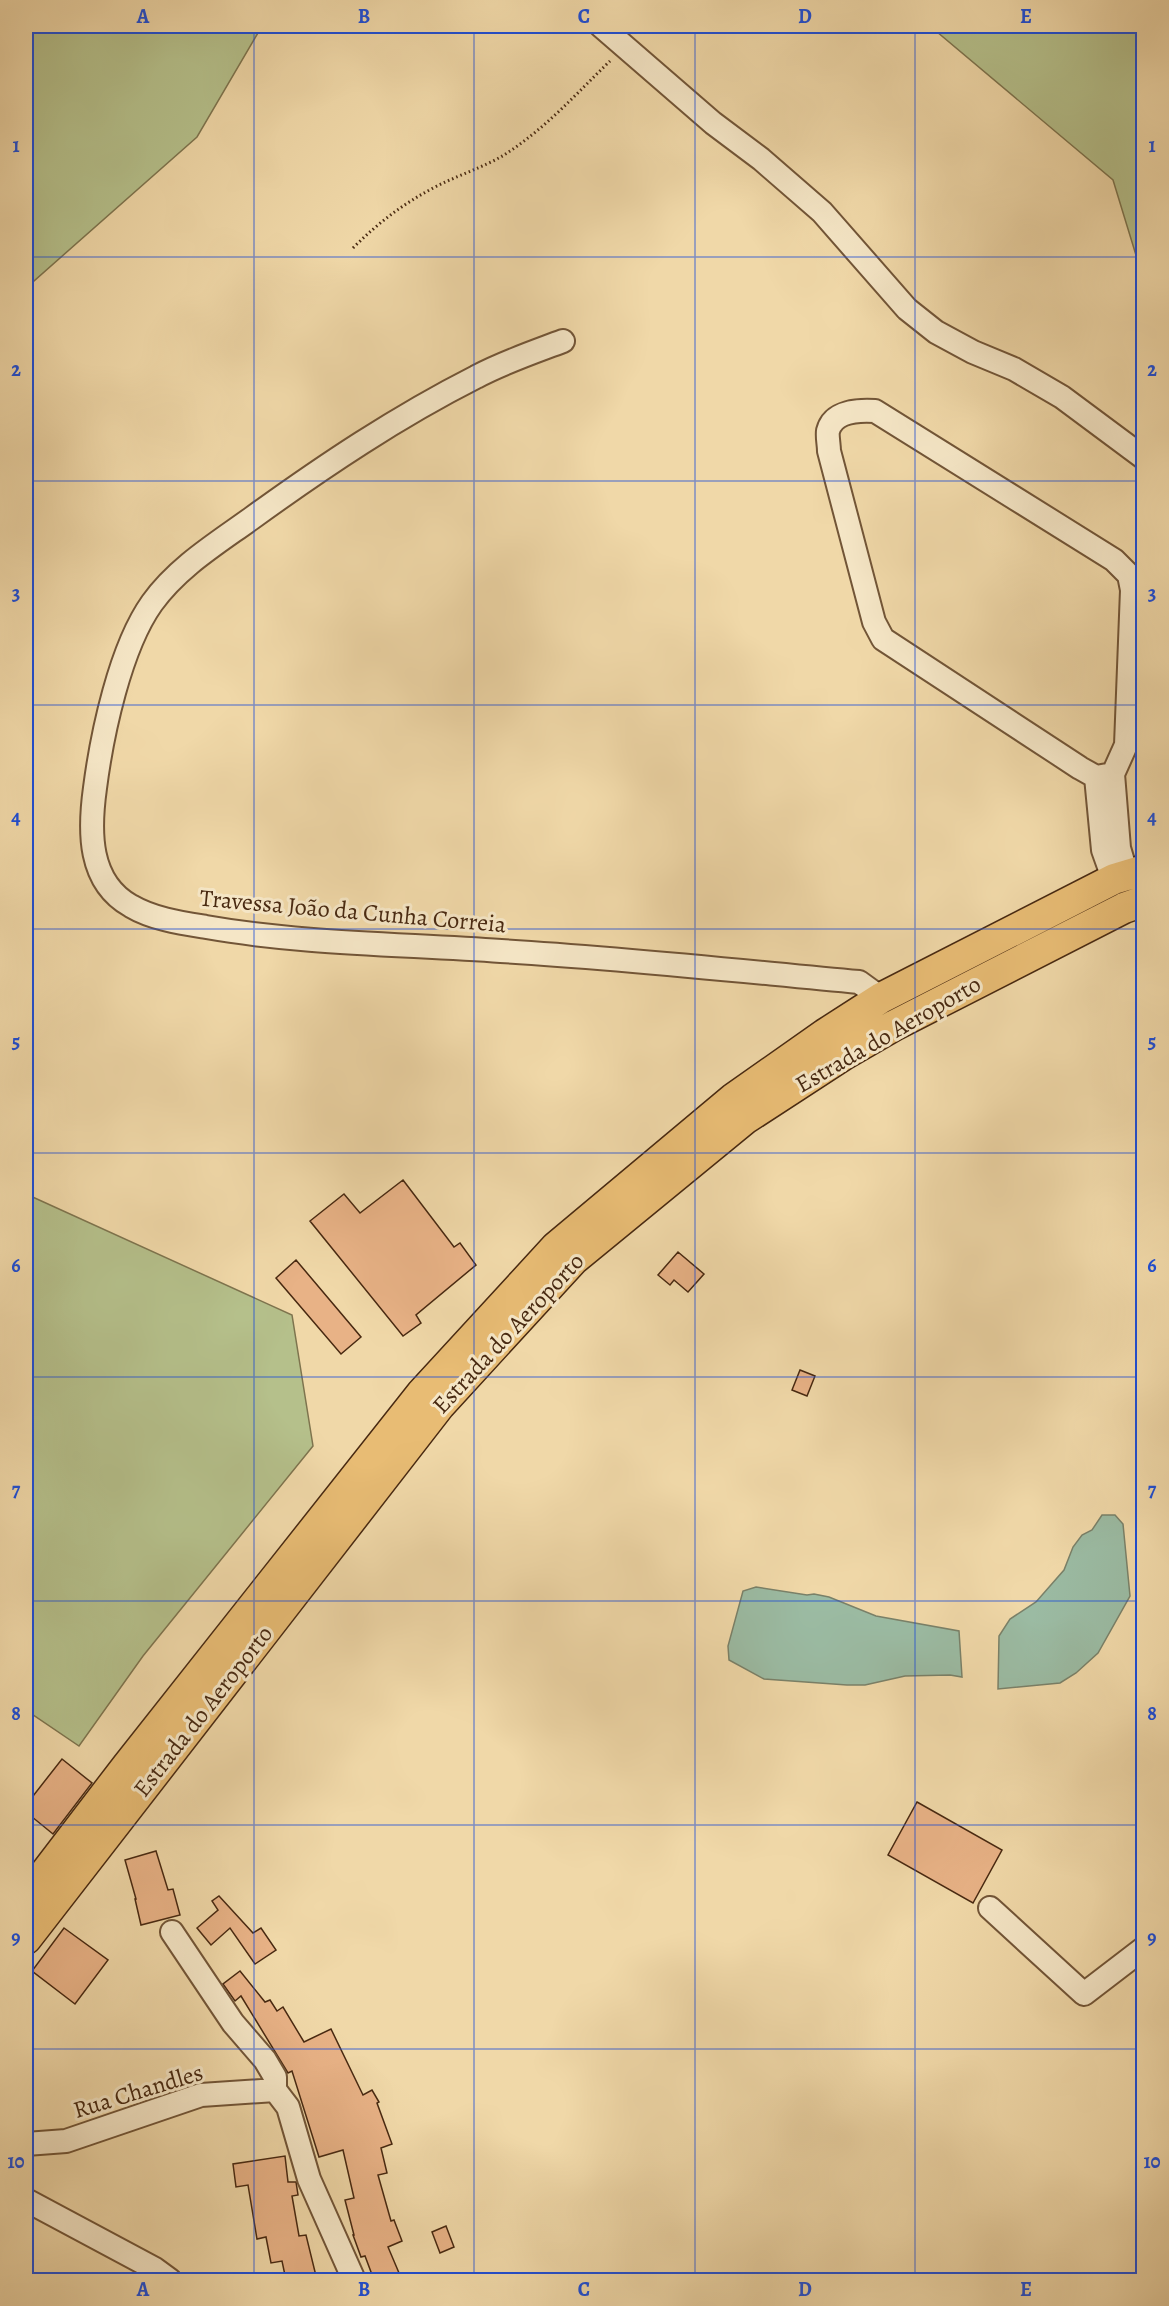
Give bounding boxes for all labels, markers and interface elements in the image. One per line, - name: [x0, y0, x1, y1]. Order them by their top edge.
- text: A: [136, 3, 150, 30]
- text: B: [358, 3, 370, 30]
- text: C: [578, 3, 590, 30]
- text: D: [798, 3, 812, 30]
- text: E: [1020, 3, 1032, 30]
- text: 1: [12, 132, 20, 159]
- text: 1: [1148, 132, 1156, 159]
- text: 2: [11, 356, 21, 383]
- text: 2: [1147, 356, 1157, 383]
- text: 3: [12, 580, 20, 607]
- text: 3: [1148, 580, 1156, 607]
- text: 4: [11, 804, 21, 831]
- text: 4: [1147, 804, 1157, 831]
- street label: Travessa João da Cunha Correia: [199, 882, 508, 940]
- street label: Estrada do Aeroporto: [789, 968, 987, 1100]
- text: 5: [12, 1028, 20, 1055]
- text: 5: [1148, 1028, 1156, 1055]
- street label: Estrada do Aeroporto: [425, 1246, 591, 1420]
- text: 6: [11, 1252, 21, 1279]
- text: 6: [1147, 1252, 1157, 1279]
- text: 7: [12, 1476, 21, 1503]
- text: 7: [1148, 1476, 1157, 1503]
- street label: Estrada do Aeroporto: [126, 1619, 280, 1803]
- text: 8: [11, 1700, 21, 1727]
- text: 8: [1147, 1700, 1157, 1727]
- text: 9: [11, 1924, 21, 1951]
- text: 9: [1147, 1924, 1157, 1951]
- street label: Rua Chandles: [69, 2056, 207, 2126]
- text: 10: [7, 2148, 25, 2175]
- text: 10: [1143, 2148, 1161, 2175]
- text: A: [136, 2276, 150, 2303]
- text: B: [358, 2276, 370, 2303]
- text: C: [578, 2276, 590, 2303]
- text: D: [798, 2276, 812, 2303]
- text: E: [1020, 2276, 1032, 2303]

